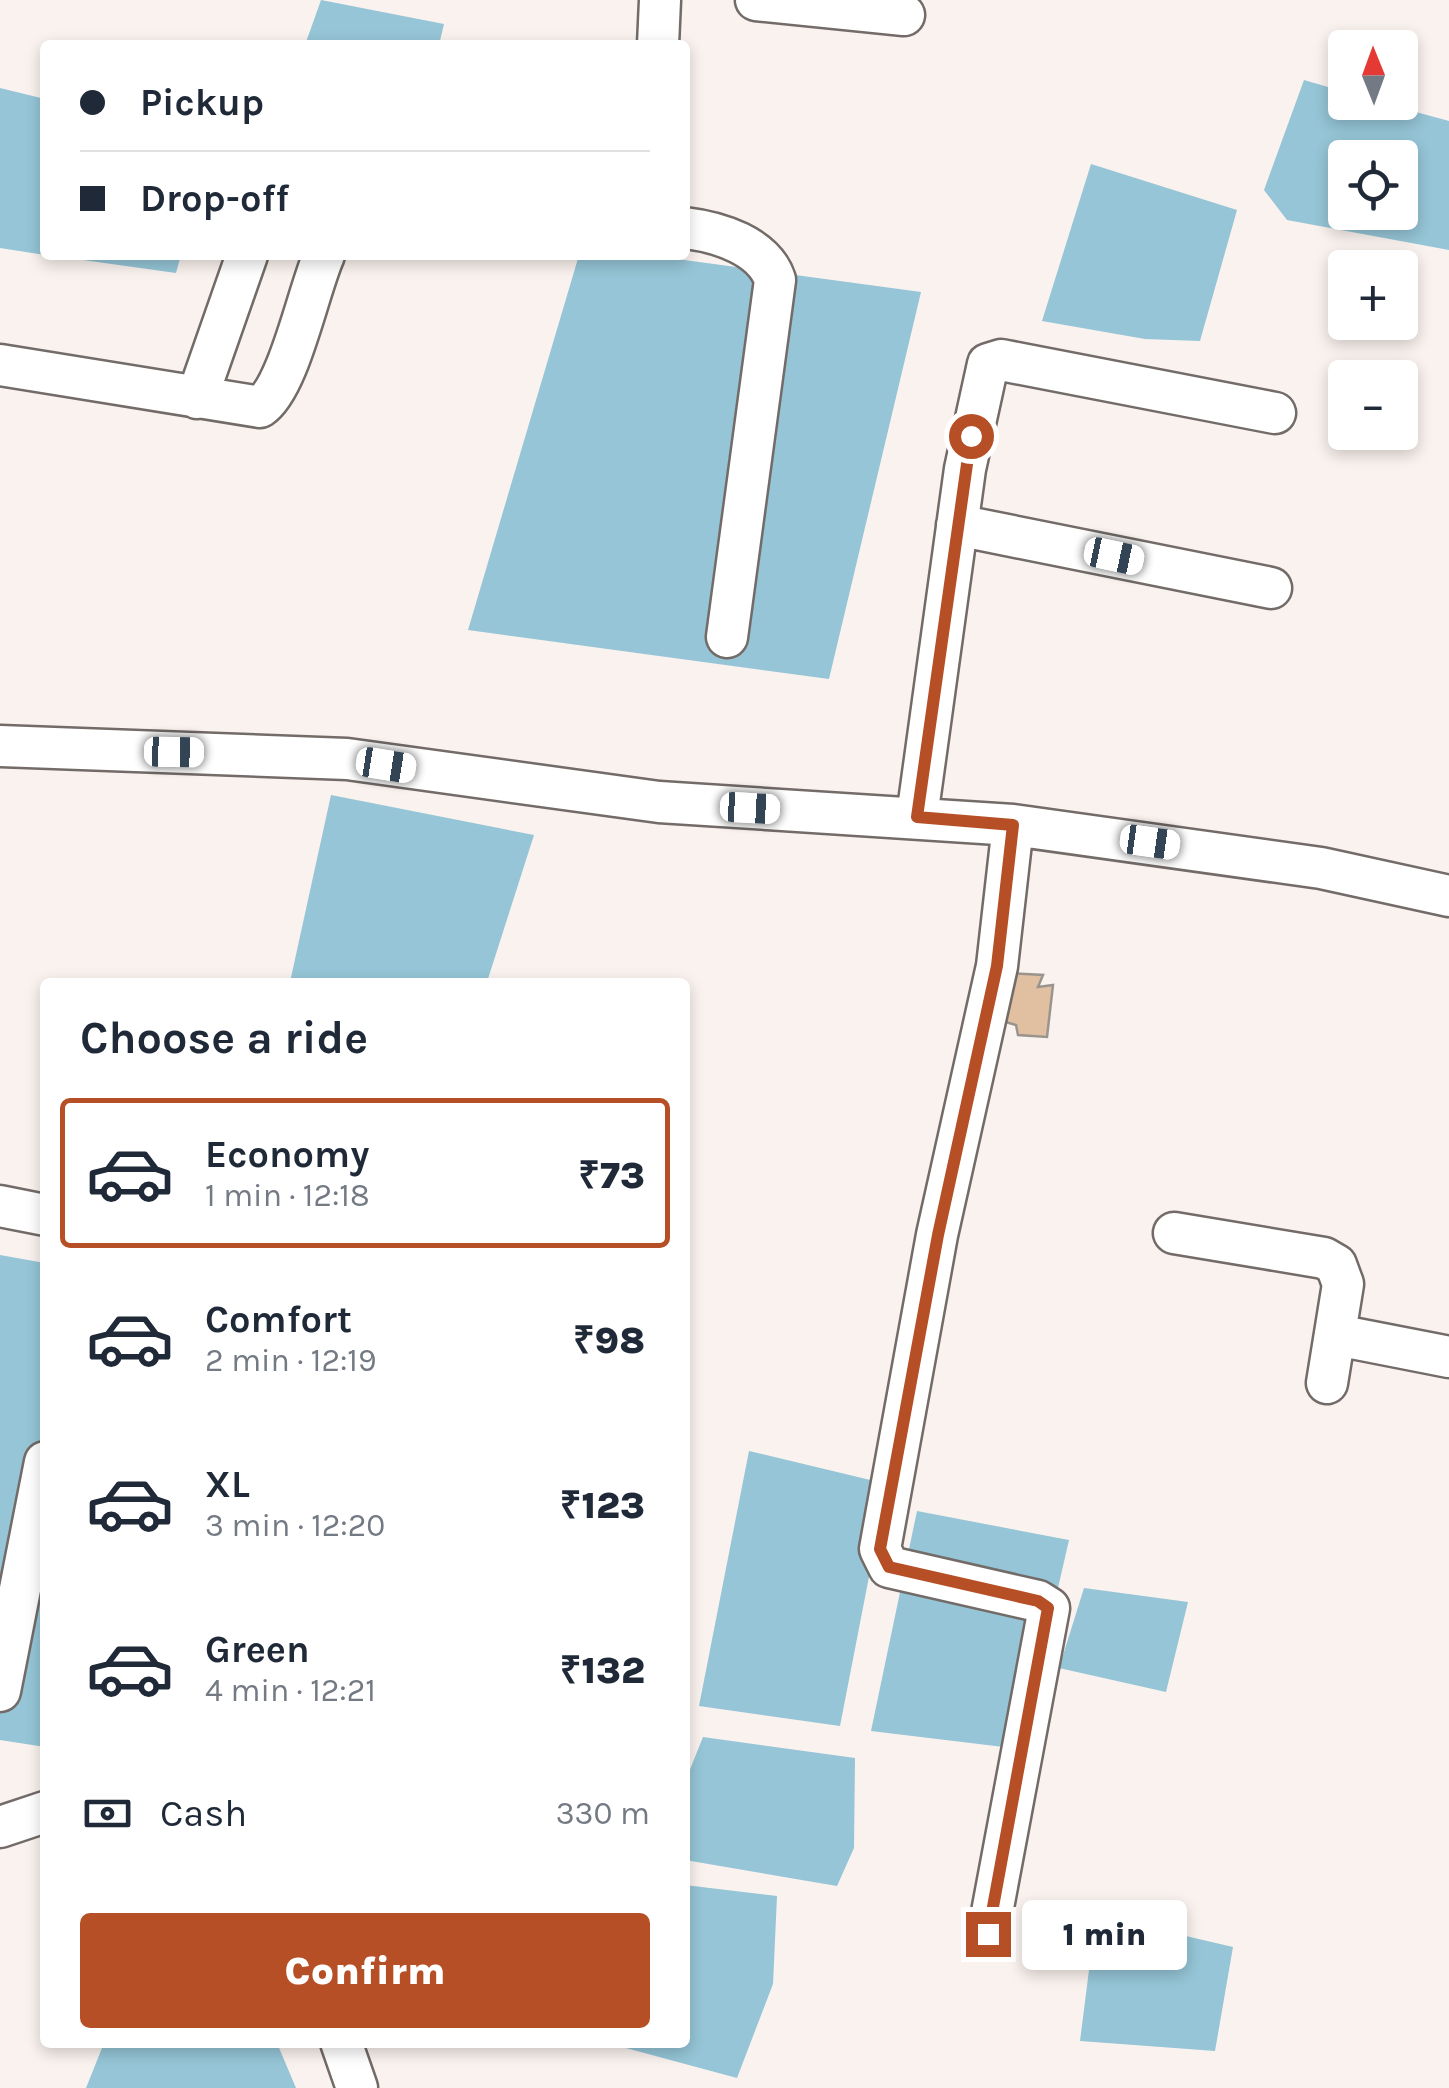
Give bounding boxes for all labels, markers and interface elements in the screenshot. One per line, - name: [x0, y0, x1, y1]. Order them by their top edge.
- north arrow: [1328, 30, 1418, 120]
- map controls: [1328, 30, 1418, 450]
- text: Pickup: [140, 80, 264, 125]
- button: locate: [1328, 140, 1418, 230]
- text: Drop-off: [140, 176, 289, 221]
- button: +: [1328, 250, 1418, 340]
- button: −: [1328, 360, 1418, 450]
- route start: [949, 414, 994, 459]
- car: [1082, 535, 1146, 577]
- car: [144, 736, 204, 768]
- car: [354, 745, 418, 785]
- car: [719, 791, 781, 825]
- car: [1118, 823, 1182, 861]
- text: Choose a ride: [80, 1012, 368, 1064]
- icon: car: [85, 1128, 175, 1218]
- text: Economy: [205, 1132, 369, 1177]
- text: ₹73: [578, 1153, 645, 1198]
- text: 1 min · 12:18: [205, 1177, 370, 1214]
- icon: car: [85, 1293, 175, 1383]
- text: Comfort: [205, 1297, 352, 1342]
- text: ₹98: [573, 1318, 645, 1363]
- text: 2 min · 12:19: [205, 1342, 376, 1379]
- icon: car: [85, 1458, 175, 1548]
- text: XL: [205, 1462, 250, 1507]
- text: ₹123: [560, 1483, 645, 1528]
- text: 3 min · 12:20: [205, 1507, 385, 1544]
- icon: car: [85, 1623, 175, 1713]
- text: Green: [205, 1627, 310, 1672]
- text: ₹132: [560, 1648, 645, 1693]
- text: 4 min · 12:21: [205, 1672, 376, 1709]
- icon: cash: [80, 1786, 135, 1841]
- text: Cash: [160, 1791, 247, 1836]
- text: 330 m: [556, 1795, 650, 1832]
- callout: 1 min: [1023, 1899, 1188, 1969]
- route end: [966, 1912, 1011, 1957]
- button: Confirm: [80, 1913, 650, 2028]
- text: 1 min: [1063, 1916, 1146, 1953]

